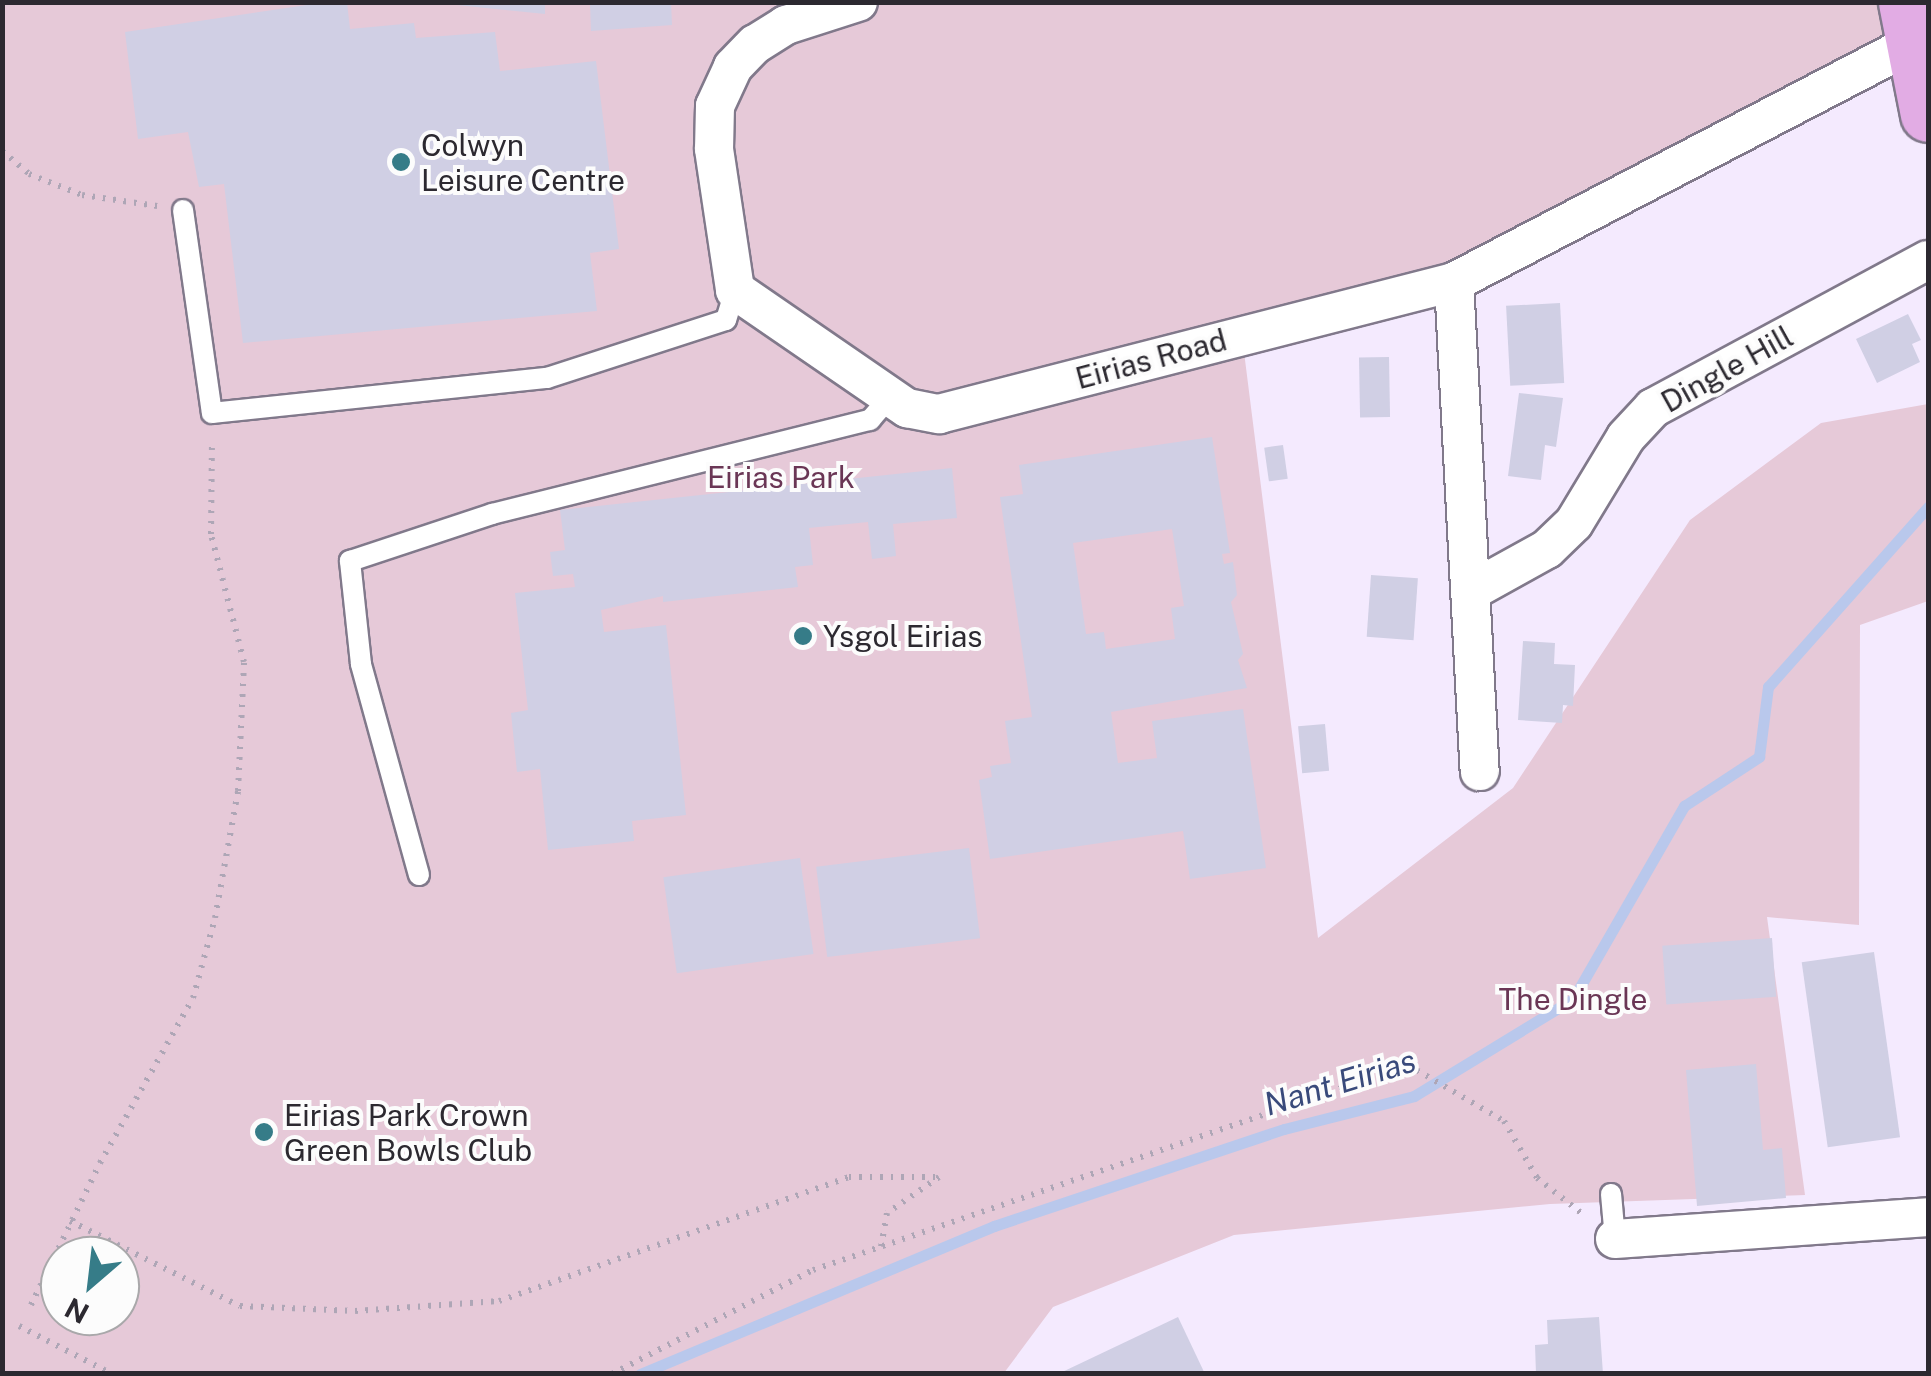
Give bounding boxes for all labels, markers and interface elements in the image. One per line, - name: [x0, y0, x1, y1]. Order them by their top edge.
- place label: Colwyn Leisure Centre: [421, 127, 625, 198]
- marker: Colwyn Leisure Centre: [390, 151, 412, 173]
- street label: Dingle Hill: [1655, 318, 1799, 420]
- street label: Eirias Road: [1072, 322, 1230, 396]
- park label: Eirias Park: [707, 459, 855, 495]
- place label: Ysgol Eirias: [823, 618, 982, 654]
- marker: Ysgol Eirias: [792, 625, 814, 647]
- park label: The Dingle: [1498, 981, 1648, 1017]
- water label: Nant Eirias: [1260, 1042, 1420, 1124]
- place label: Eirias Park Crown Green Bowls Club: [284, 1097, 532, 1168]
- marker: Eirias Park Crown Green Bowls Club: [253, 1121, 275, 1143]
- north arrow: [40, 1236, 140, 1336]
- text: N: [59, 1291, 94, 1331]

